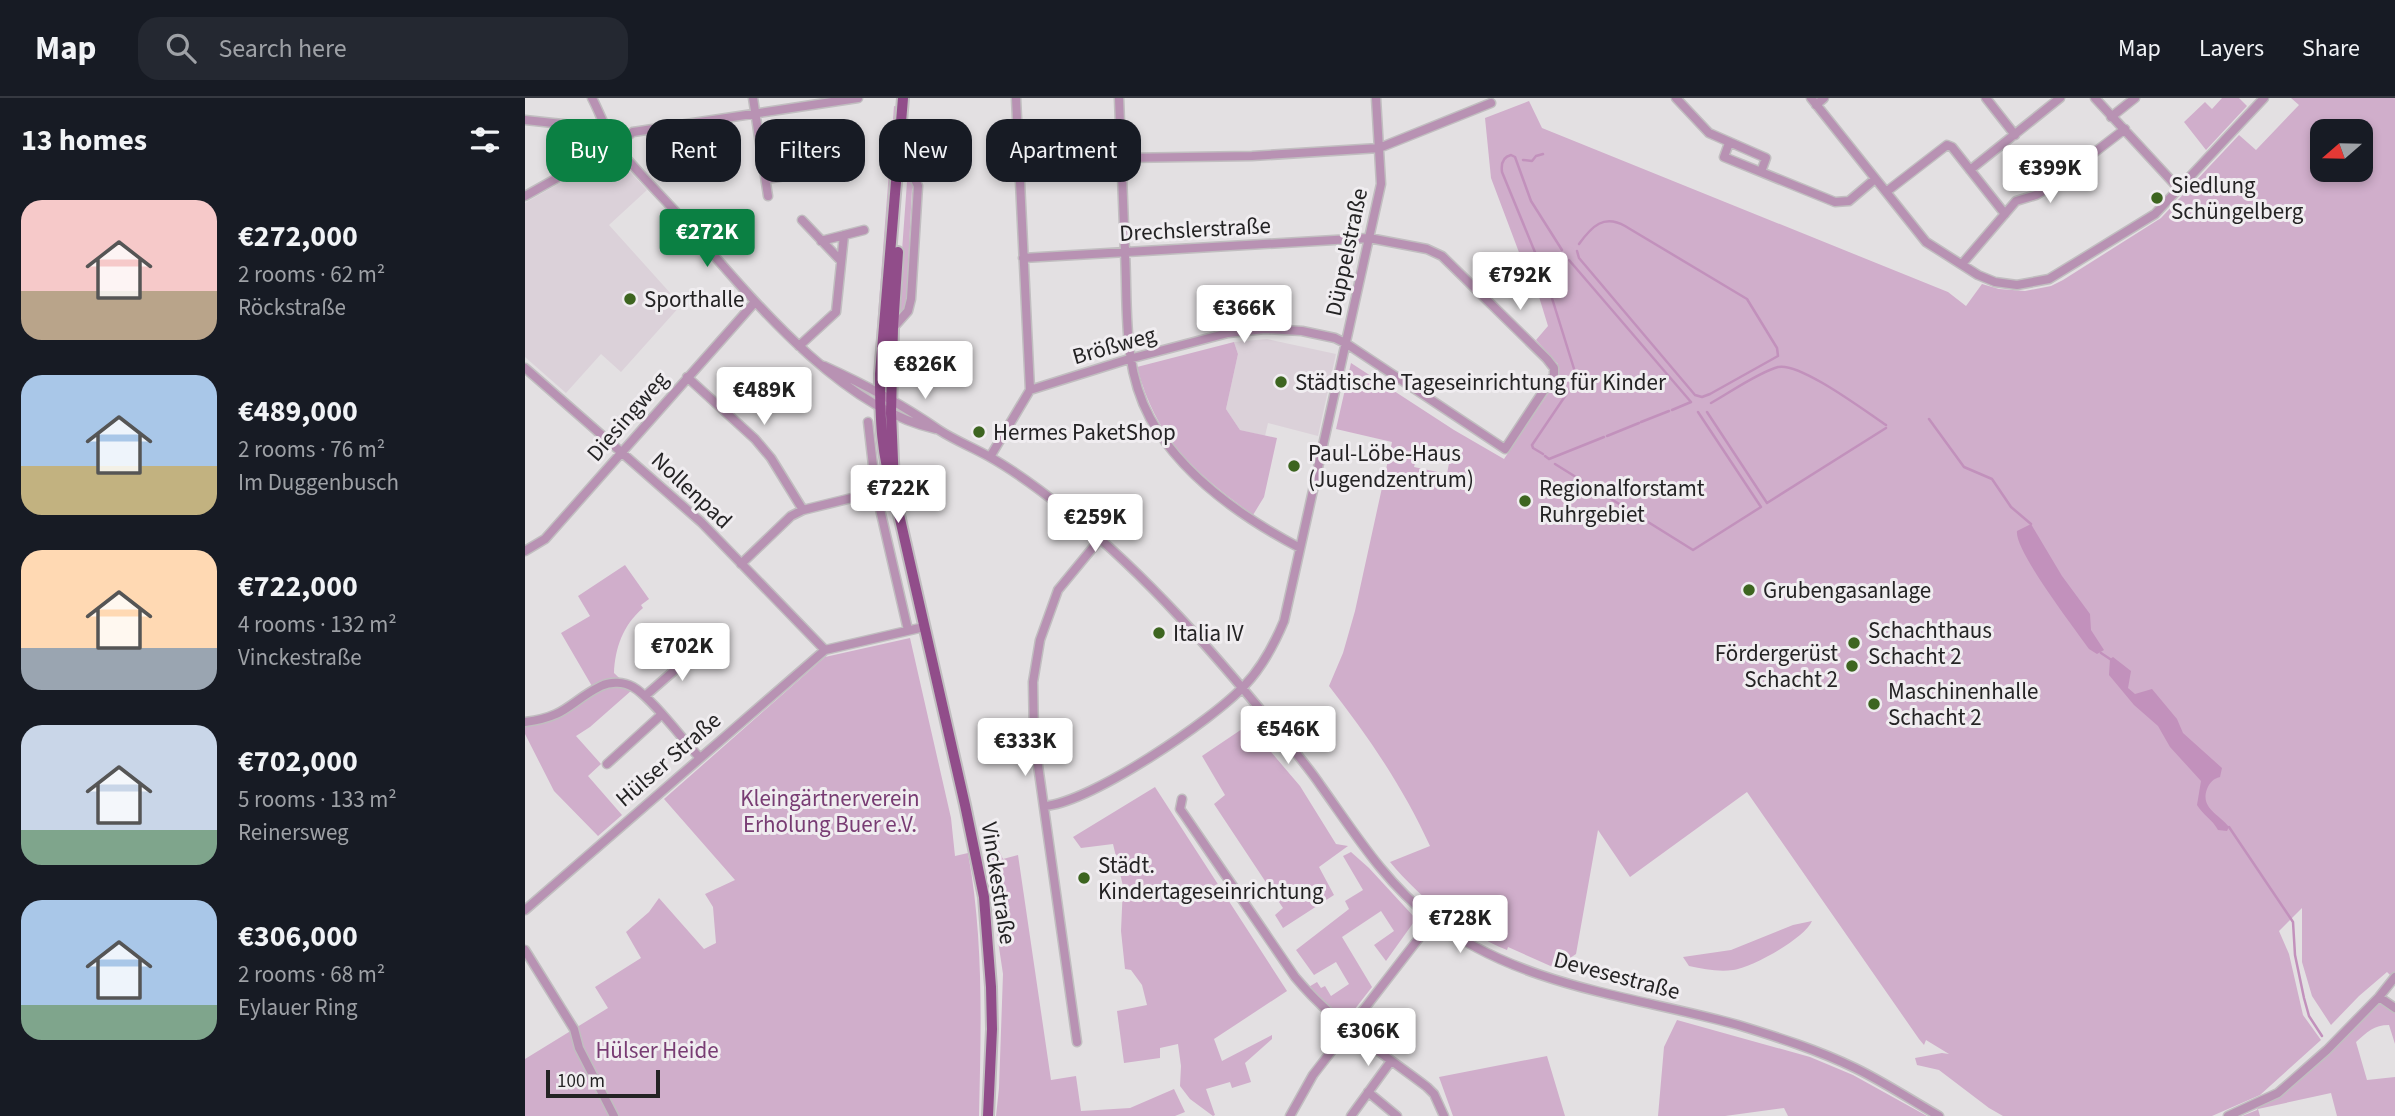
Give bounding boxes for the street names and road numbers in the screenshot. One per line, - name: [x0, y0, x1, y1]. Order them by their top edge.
- street label: Düppelstraße: [1317, 185, 1376, 319]
- street label: Drechslerstraße: [1118, 209, 1272, 250]
- street label: Brößweg: [1068, 318, 1160, 373]
- street label: Diesingweg: [579, 364, 676, 469]
- street label: Nollenpad: [644, 444, 739, 536]
- street label: Hülser Straße: [608, 704, 728, 815]
- street label: Vinckestraße: [973, 819, 1024, 947]
- street label: Devesestraße: [1550, 943, 1684, 1008]

